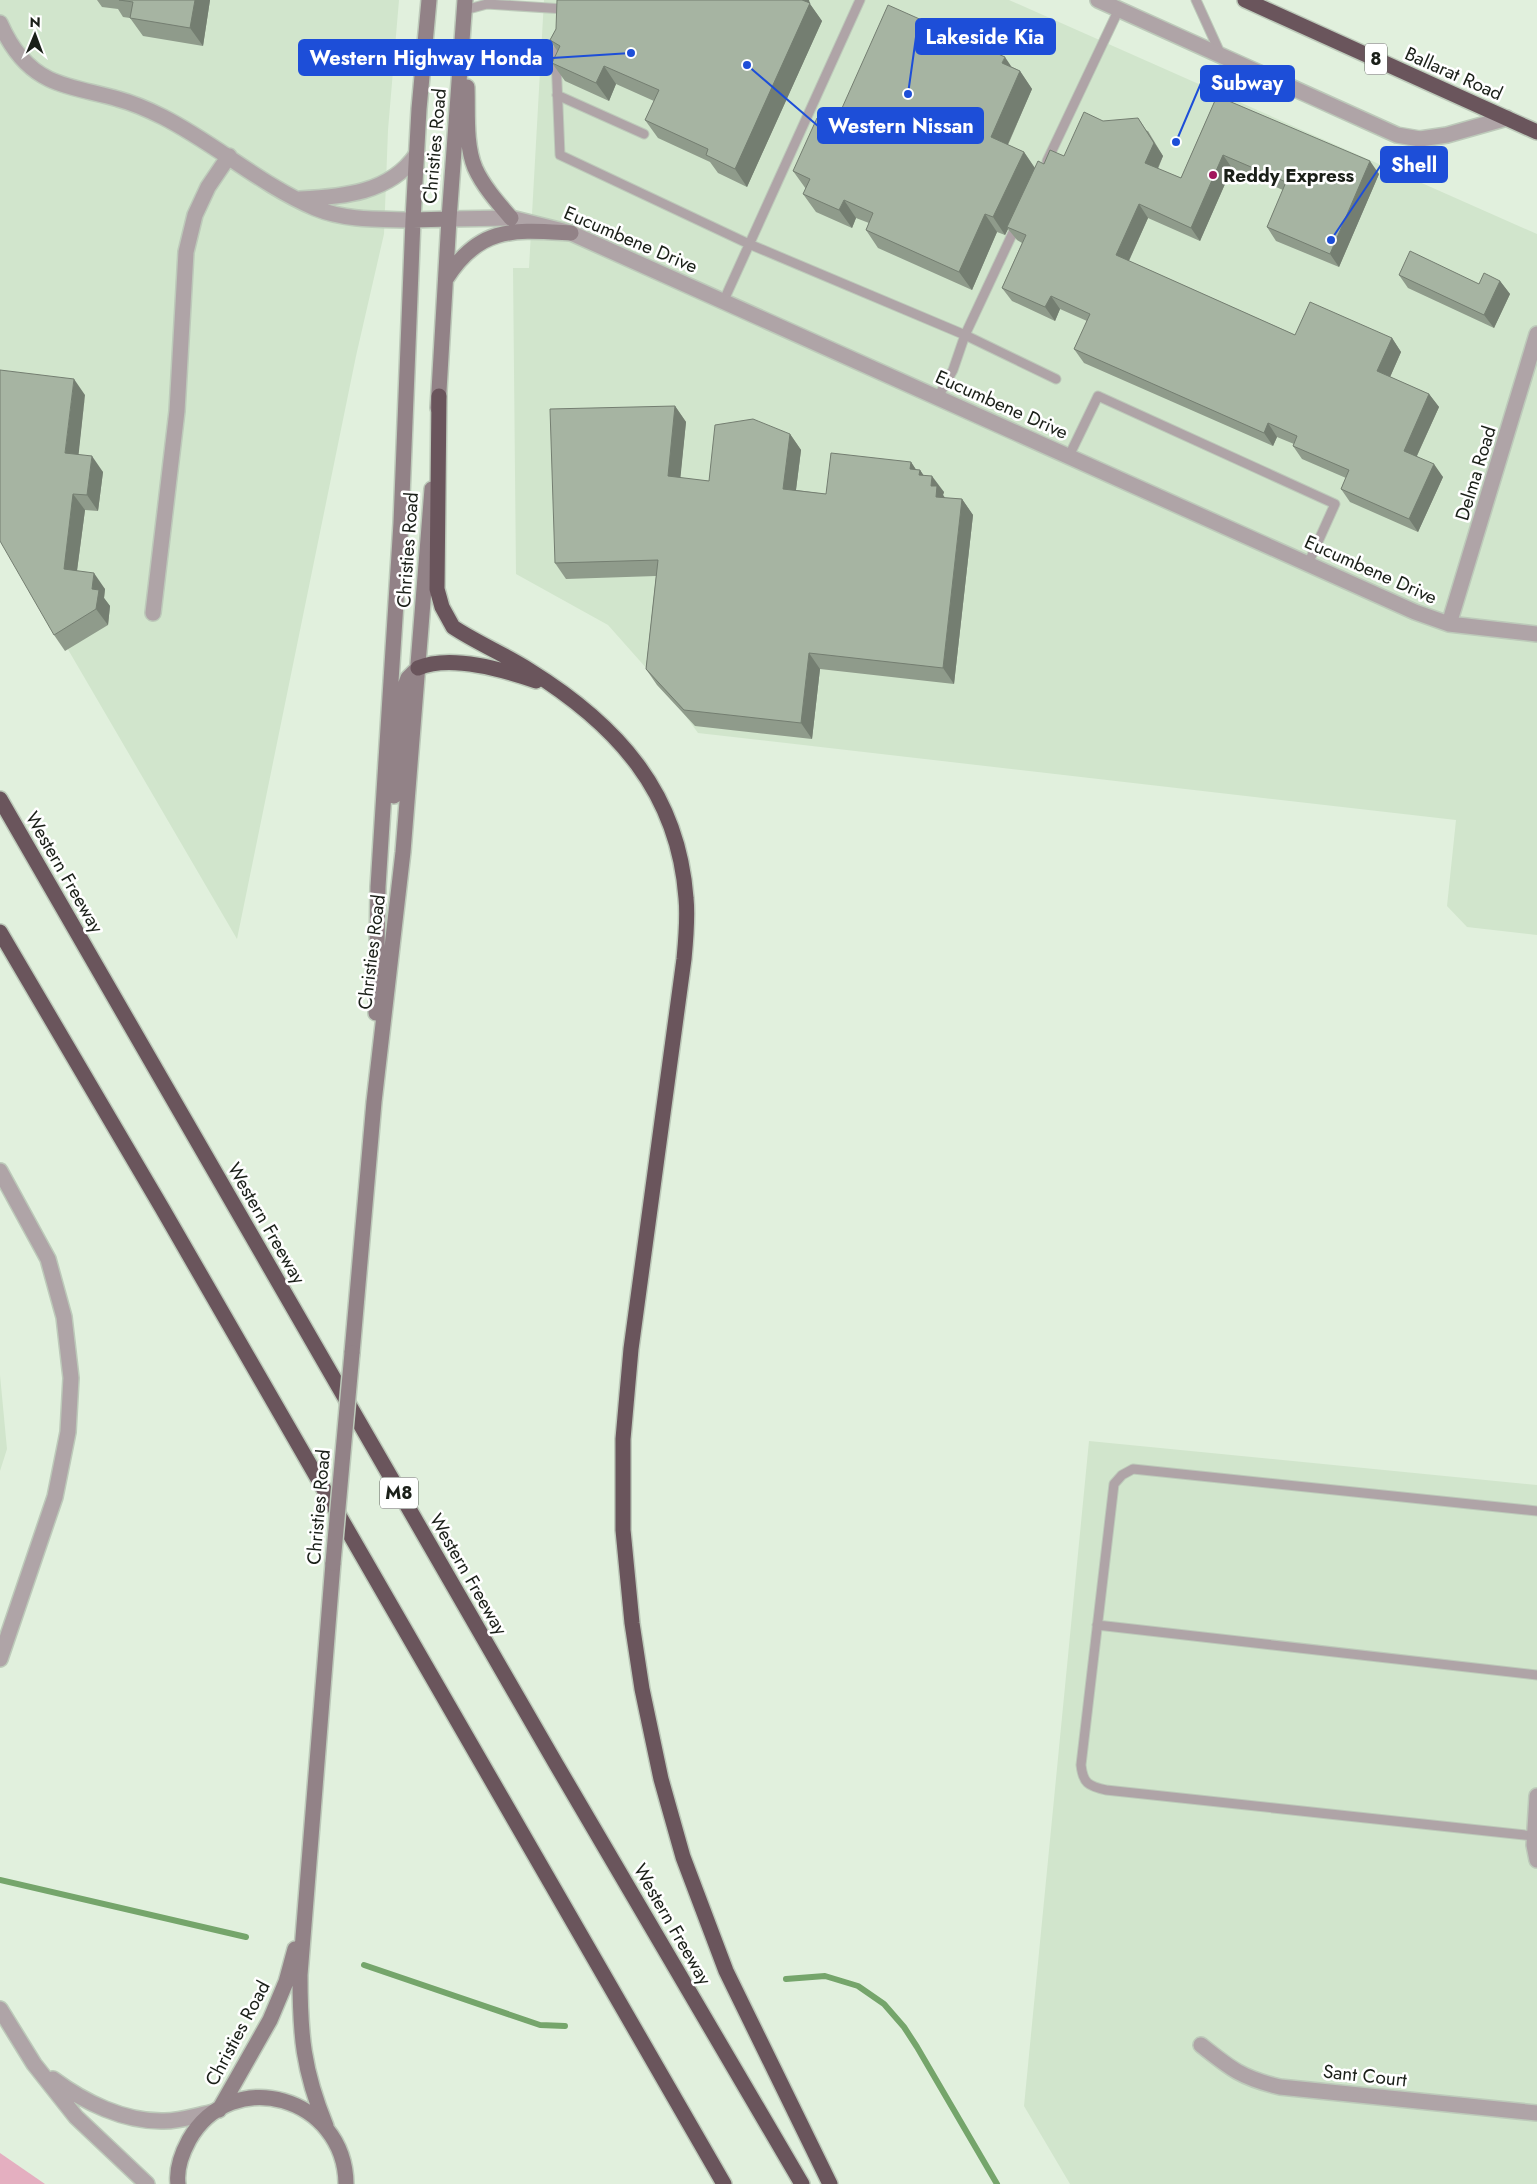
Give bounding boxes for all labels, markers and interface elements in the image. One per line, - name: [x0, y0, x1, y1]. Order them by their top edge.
- north arrow: [10, 10, 60, 60]
- text: N: [29, 12, 41, 32]
- callout: Lakeside Kia: [916, 19, 1055, 54]
- text: Lakeside Kia: [926, 23, 1044, 52]
- callout: Western Highway Honda: [299, 40, 552, 75]
- street label: Ballarat Road: [1401, 40, 1507, 107]
- text: Western Highway Honda: [310, 44, 543, 73]
- road number: 8: [1365, 44, 1387, 74]
- callout: Subway: [1201, 66, 1294, 101]
- text: Subway: [1211, 69, 1284, 98]
- street label: Christies Road: [416, 87, 453, 205]
- callout: Western Nissan: [818, 108, 983, 143]
- text: Western Nissan: [828, 112, 974, 141]
- callout: Shell: [1381, 147, 1447, 182]
- text: Shell: [1391, 151, 1437, 180]
- place label: Reddy Express: [1223, 162, 1355, 189]
- marker: Reddy Express: [1207, 169, 1219, 181]
- street label: Eucumbene Drive: [560, 199, 702, 280]
- street label: Eucumbene Drive: [931, 363, 1073, 446]
- street label: Delma Road: [1448, 422, 1503, 524]
- street label: Christies Road: [390, 491, 425, 609]
- street label: Eucumbene Drive: [1300, 528, 1442, 611]
- street label: Western Freeway: [19, 807, 111, 939]
- street label: Christies Road: [351, 893, 392, 1011]
- street label: Western Freeway: [221, 1158, 313, 1290]
- street label: Christies Road: [300, 1448, 337, 1566]
- road number: M8: [380, 1478, 418, 1509]
- street label: Western Freeway: [423, 1509, 515, 1641]
- street label: Western Freeway: [627, 1859, 719, 1991]
- street label: Christies Road: [198, 1976, 277, 2091]
- street label: Sant Court: [1322, 2058, 1409, 2093]

